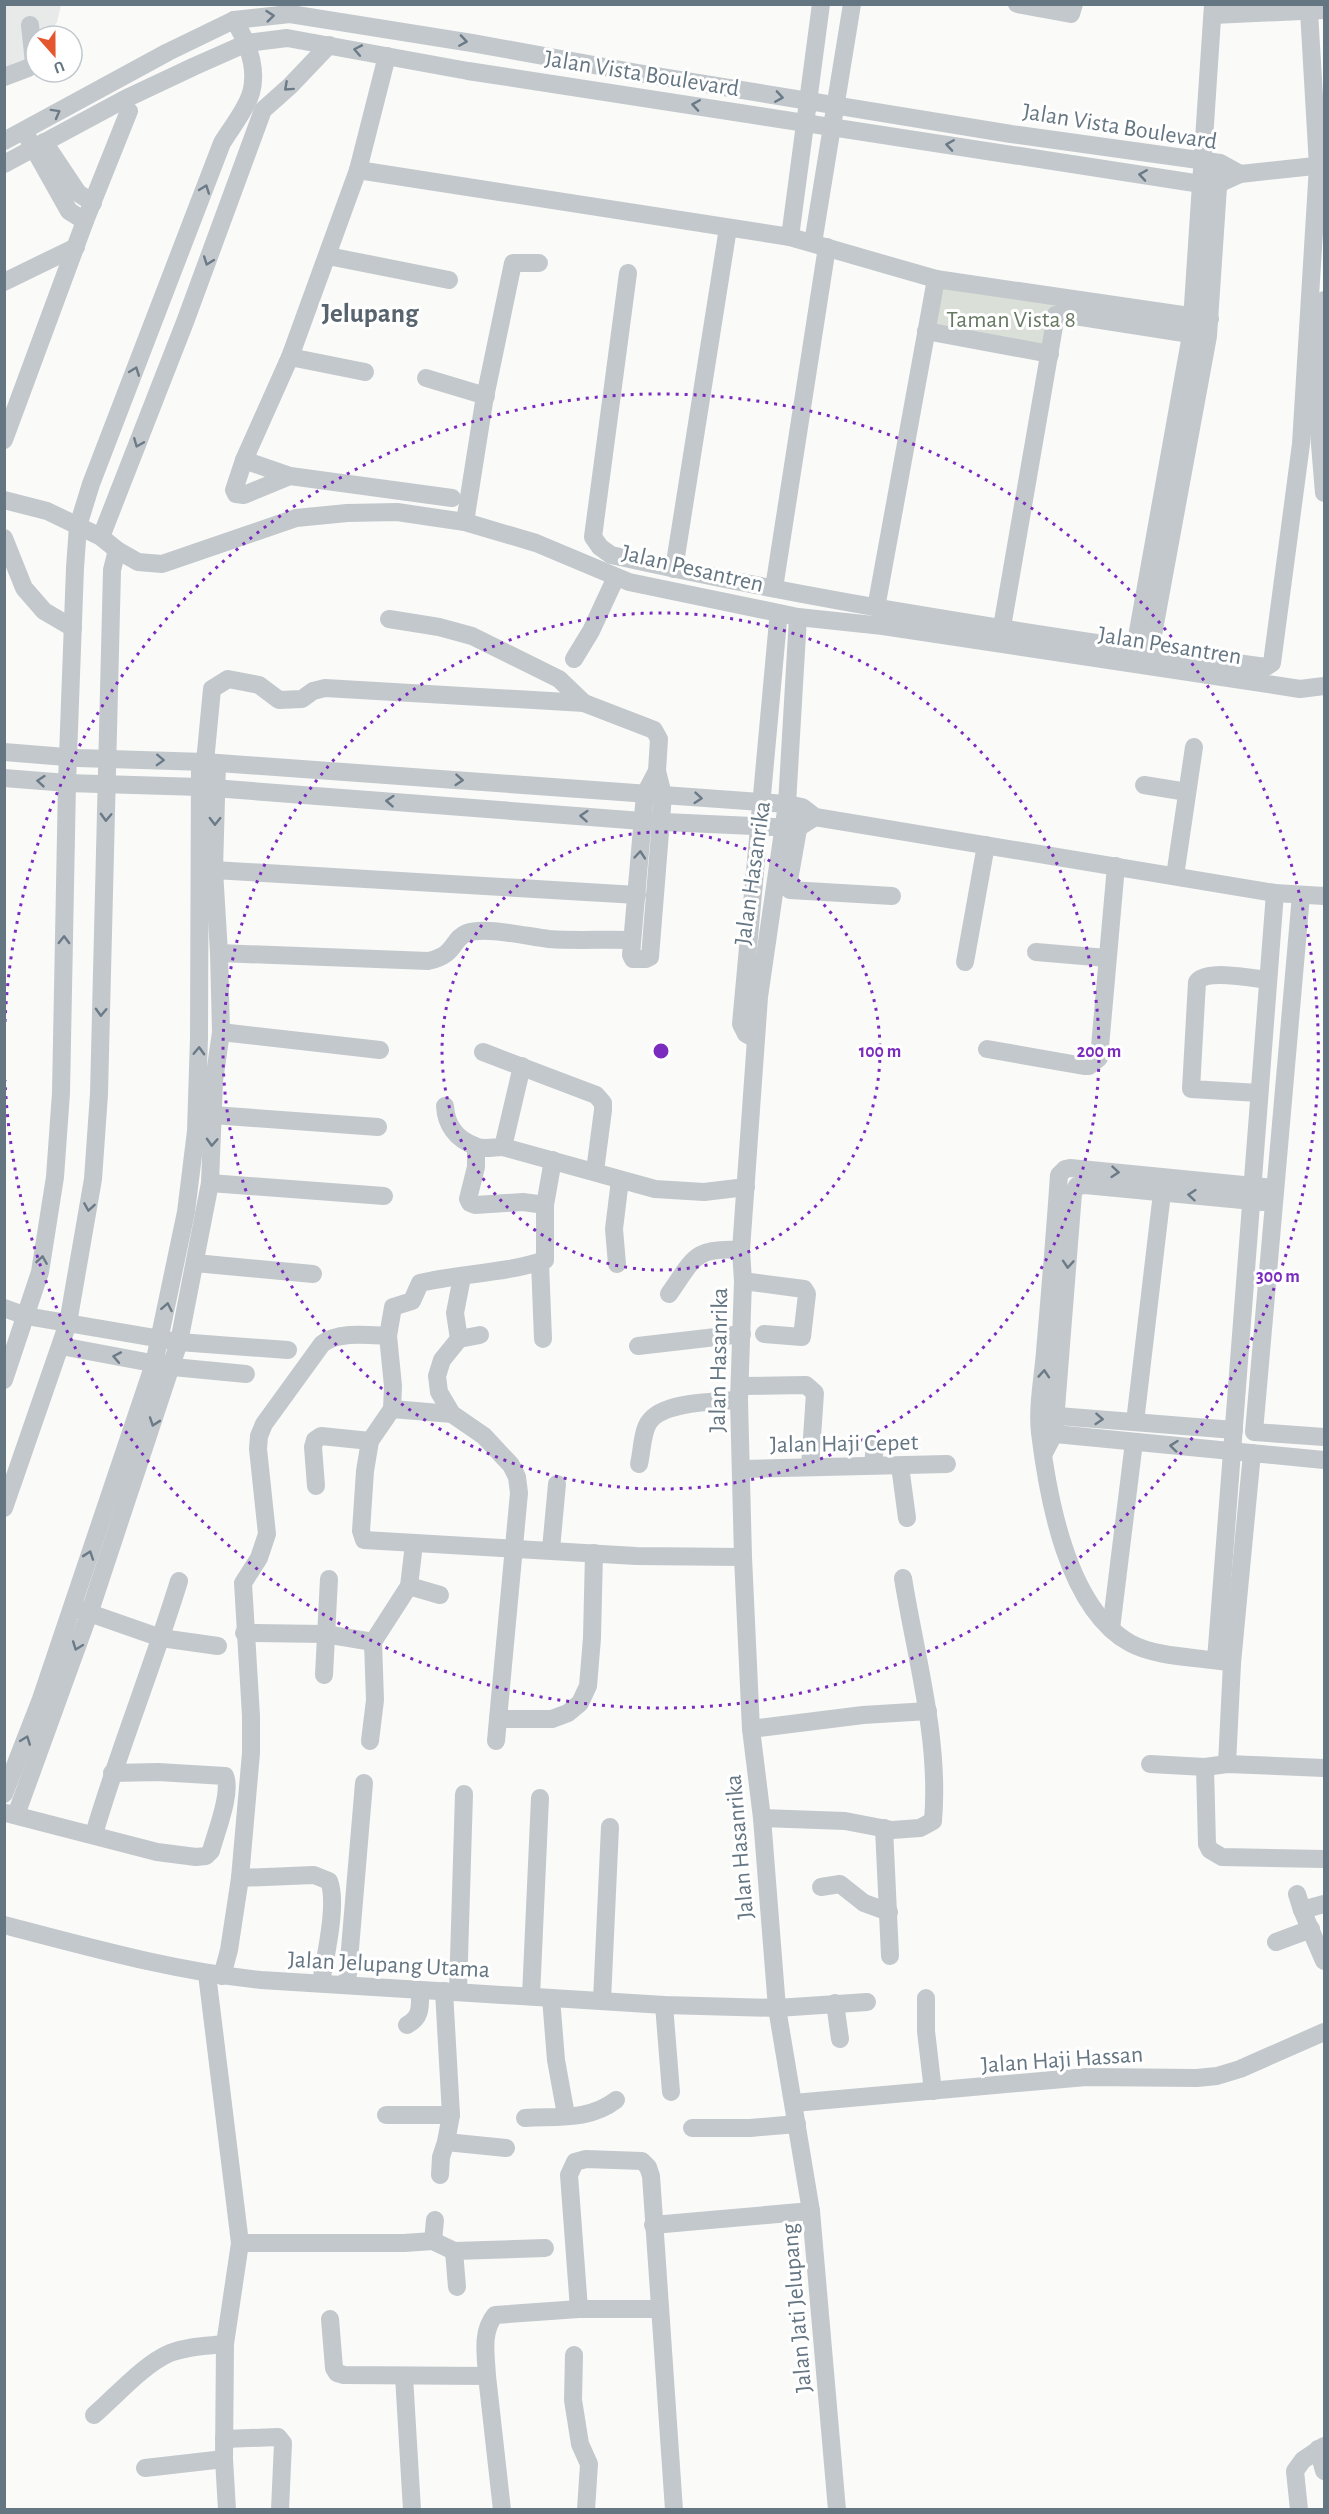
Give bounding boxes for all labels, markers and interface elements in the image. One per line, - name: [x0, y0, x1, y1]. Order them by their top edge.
- one-way arrow: [265, 10, 274, 23]
- north arrow: [24, 24, 84, 84]
- one-way arrow: [457, 34, 467, 47]
- one-way arrow: [353, 44, 363, 57]
- street label: Jalan Vista Boulevard: [543, 47, 741, 101]
- text: U: [51, 58, 67, 76]
- one-way arrow: [284, 80, 295, 91]
- one-way arrow: [774, 90, 783, 102]
- one-way arrow: [691, 100, 700, 112]
- street label: Jalan Vista Boulevard: [1021, 100, 1219, 154]
- one-way arrow: [50, 109, 60, 120]
- one-way arrow: [946, 139, 955, 151]
- one-way arrow: [1138, 169, 1148, 182]
- one-way arrow: [198, 184, 210, 195]
- one-way arrow: [203, 255, 216, 266]
- district label: Jelupang: [322, 300, 419, 327]
- park label: Taman Vista 8: [946, 308, 1076, 332]
- one-way arrow: [128, 366, 140, 377]
- one-way arrow: [133, 437, 145, 448]
- street label: Jalan Pesantren: [620, 541, 766, 597]
- street label: Jalan Pesantren: [1097, 623, 1243, 669]
- one-way arrow: [155, 754, 164, 767]
- one-way arrow: [454, 774, 463, 787]
- one-way arrow: [36, 775, 45, 788]
- one-way arrow: [693, 791, 702, 804]
- one-way arrow: [385, 795, 394, 808]
- street label: Jalan Hasanrika: [731, 800, 775, 947]
- one-way arrow: [580, 810, 589, 823]
- one-way arrow: [100, 813, 113, 822]
- one-way arrow: [209, 817, 221, 826]
- one-way arrow: [633, 850, 646, 860]
- one-way arrow: [58, 936, 70, 945]
- one-way arrow: [95, 1008, 107, 1017]
- centre of rings: [651, 1041, 671, 1061]
- text: 100 m: [859, 1043, 901, 1061]
- text: 200 m: [1077, 1043, 1121, 1061]
- one-way arrow: [192, 1047, 205, 1056]
- one-way arrow: [205, 1137, 218, 1146]
- one-way arrow: [1110, 1165, 1119, 1178]
- one-way arrow: [1188, 1189, 1197, 1202]
- one-way arrow: [83, 1202, 95, 1211]
- one-way arrow: [35, 1255, 48, 1265]
- one-way arrow: [1061, 1260, 1074, 1269]
- text: 300 m: [1256, 1268, 1300, 1286]
- street label: Jalan Hasanrika: [706, 1287, 732, 1433]
- one-way arrow: [159, 1302, 172, 1312]
- one-way arrow: [112, 1351, 122, 1364]
- one-way arrow: [1037, 1369, 1050, 1378]
- one-way arrow: [1094, 1412, 1103, 1425]
- one-way arrow: [149, 1416, 161, 1427]
- street label: Jalan Haji Cepet: [770, 1431, 919, 1457]
- one-way arrow: [1169, 1440, 1178, 1452]
- one-way arrow: [81, 1550, 94, 1561]
- one-way arrow: [72, 1640, 84, 1651]
- one-way arrow: [18, 1735, 31, 1745]
- street label: Jalan Hasanrika: [722, 1774, 758, 1920]
- street label: Jalan Jelupang Utama: [287, 1948, 491, 1982]
- street label: Jalan Haji Hassan: [980, 2042, 1144, 2078]
- street label: Jalan Jati Jelupang: [778, 2222, 816, 2394]

